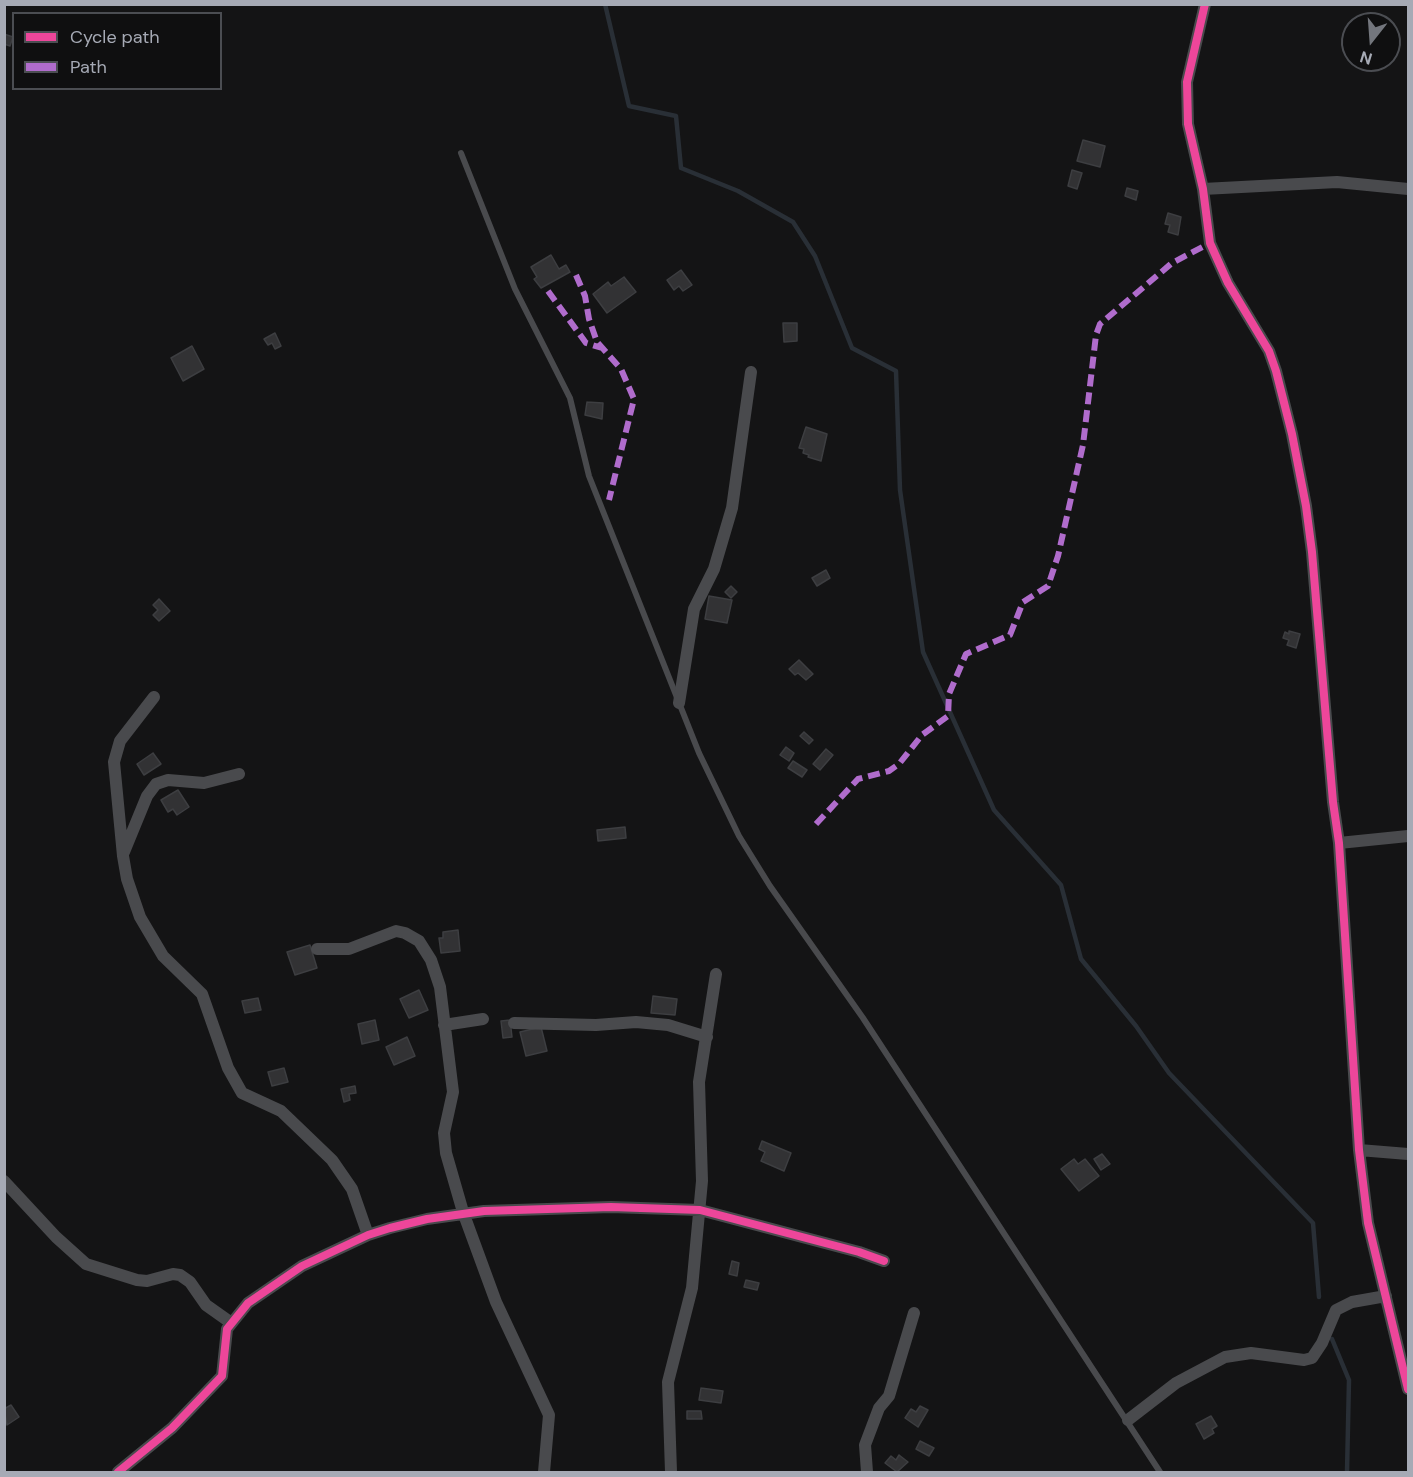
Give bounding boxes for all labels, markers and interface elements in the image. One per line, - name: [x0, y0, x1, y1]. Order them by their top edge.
- legend: [12, 12, 222, 90]
- north arrow: [1341, 12, 1401, 72]
- text: Cycle path: [70, 25, 160, 49]
- text: N: [1358, 46, 1375, 70]
- text: Path: [70, 55, 107, 79]

